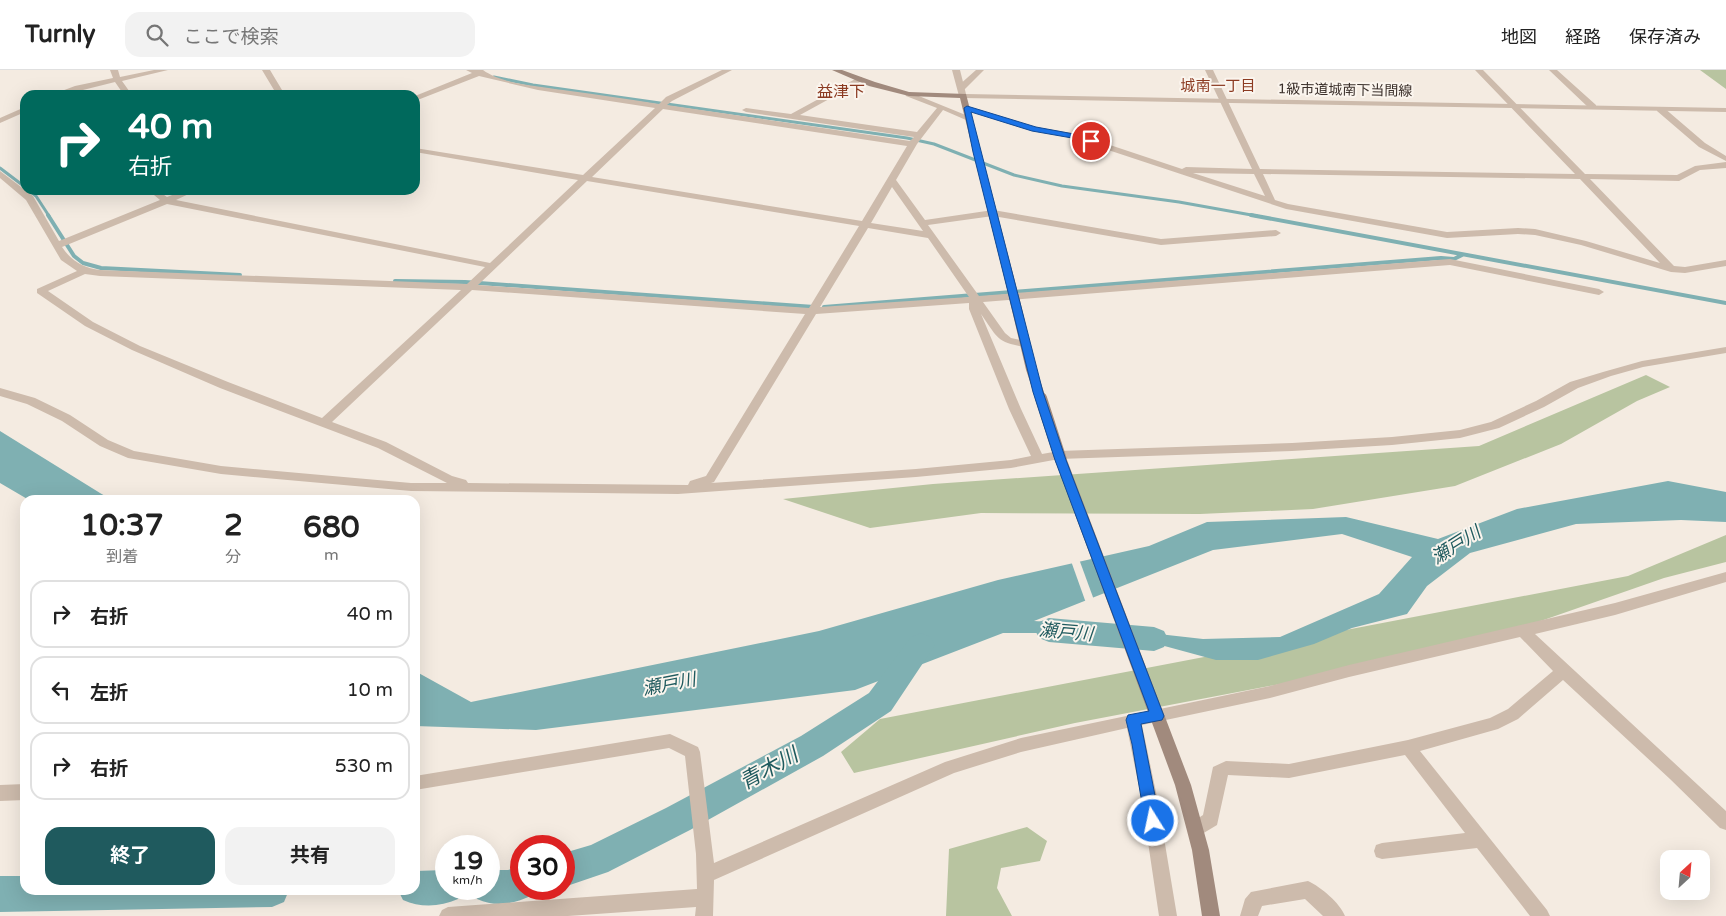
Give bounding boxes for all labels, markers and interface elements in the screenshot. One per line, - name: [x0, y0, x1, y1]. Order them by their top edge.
- search box: [125, 12, 475, 57]
- text: Turnly: [25, 20, 95, 49]
- icon: search: [143, 21, 171, 49]
- text: ここで検索: [183, 26, 278, 48]
- text: 地図: [1501, 26, 1537, 48]
- text: 経路: [1565, 26, 1601, 48]
- text: 保存済み: [1629, 26, 1701, 48]
- district label: 城南一丁目: [1180, 77, 1256, 95]
- street label: 1級市道城南下当間線: [1277, 80, 1413, 100]
- district label: 益津下: [817, 82, 865, 102]
- text: 40 m: [128, 106, 213, 148]
- icon: right: [45, 110, 110, 175]
- pin: [1070, 120, 1112, 162]
- icon: arrive: [1077, 127, 1105, 155]
- text: 右折: [128, 154, 172, 180]
- text: 10:37: [80, 507, 164, 544]
- text: 2: [224, 507, 243, 544]
- text: 680: [303, 509, 360, 546]
- water label: 瀬戸川: [1427, 520, 1486, 569]
- text: m: [324, 545, 339, 565]
- text: 到着: [106, 547, 138, 567]
- text: 分: [225, 547, 241, 567]
- icon: right: [47, 600, 75, 628]
- text: 40 m: [347, 603, 393, 625]
- text: 右折: [90, 606, 128, 628]
- water label: 瀬戸川: [1038, 619, 1096, 645]
- water label: 瀬戸川: [640, 668, 700, 700]
- icon: left: [47, 676, 75, 704]
- text: 10 m: [347, 679, 393, 701]
- text: 左折: [90, 682, 128, 704]
- water label: 青木川: [735, 742, 804, 795]
- icon: right: [47, 752, 75, 780]
- text: 530 m: [335, 755, 393, 777]
- text: 右折: [90, 758, 128, 780]
- position arrow: [1126, 794, 1178, 846]
- button: 終了: [45, 827, 215, 885]
- button: 共有: [225, 827, 395, 885]
- speed limit sign: 30: [510, 835, 575, 900]
- text: 19: [452, 846, 483, 876]
- north arrow: [1660, 850, 1710, 900]
- map controls: [1660, 850, 1710, 900]
- text: km/h: [452, 873, 483, 887]

